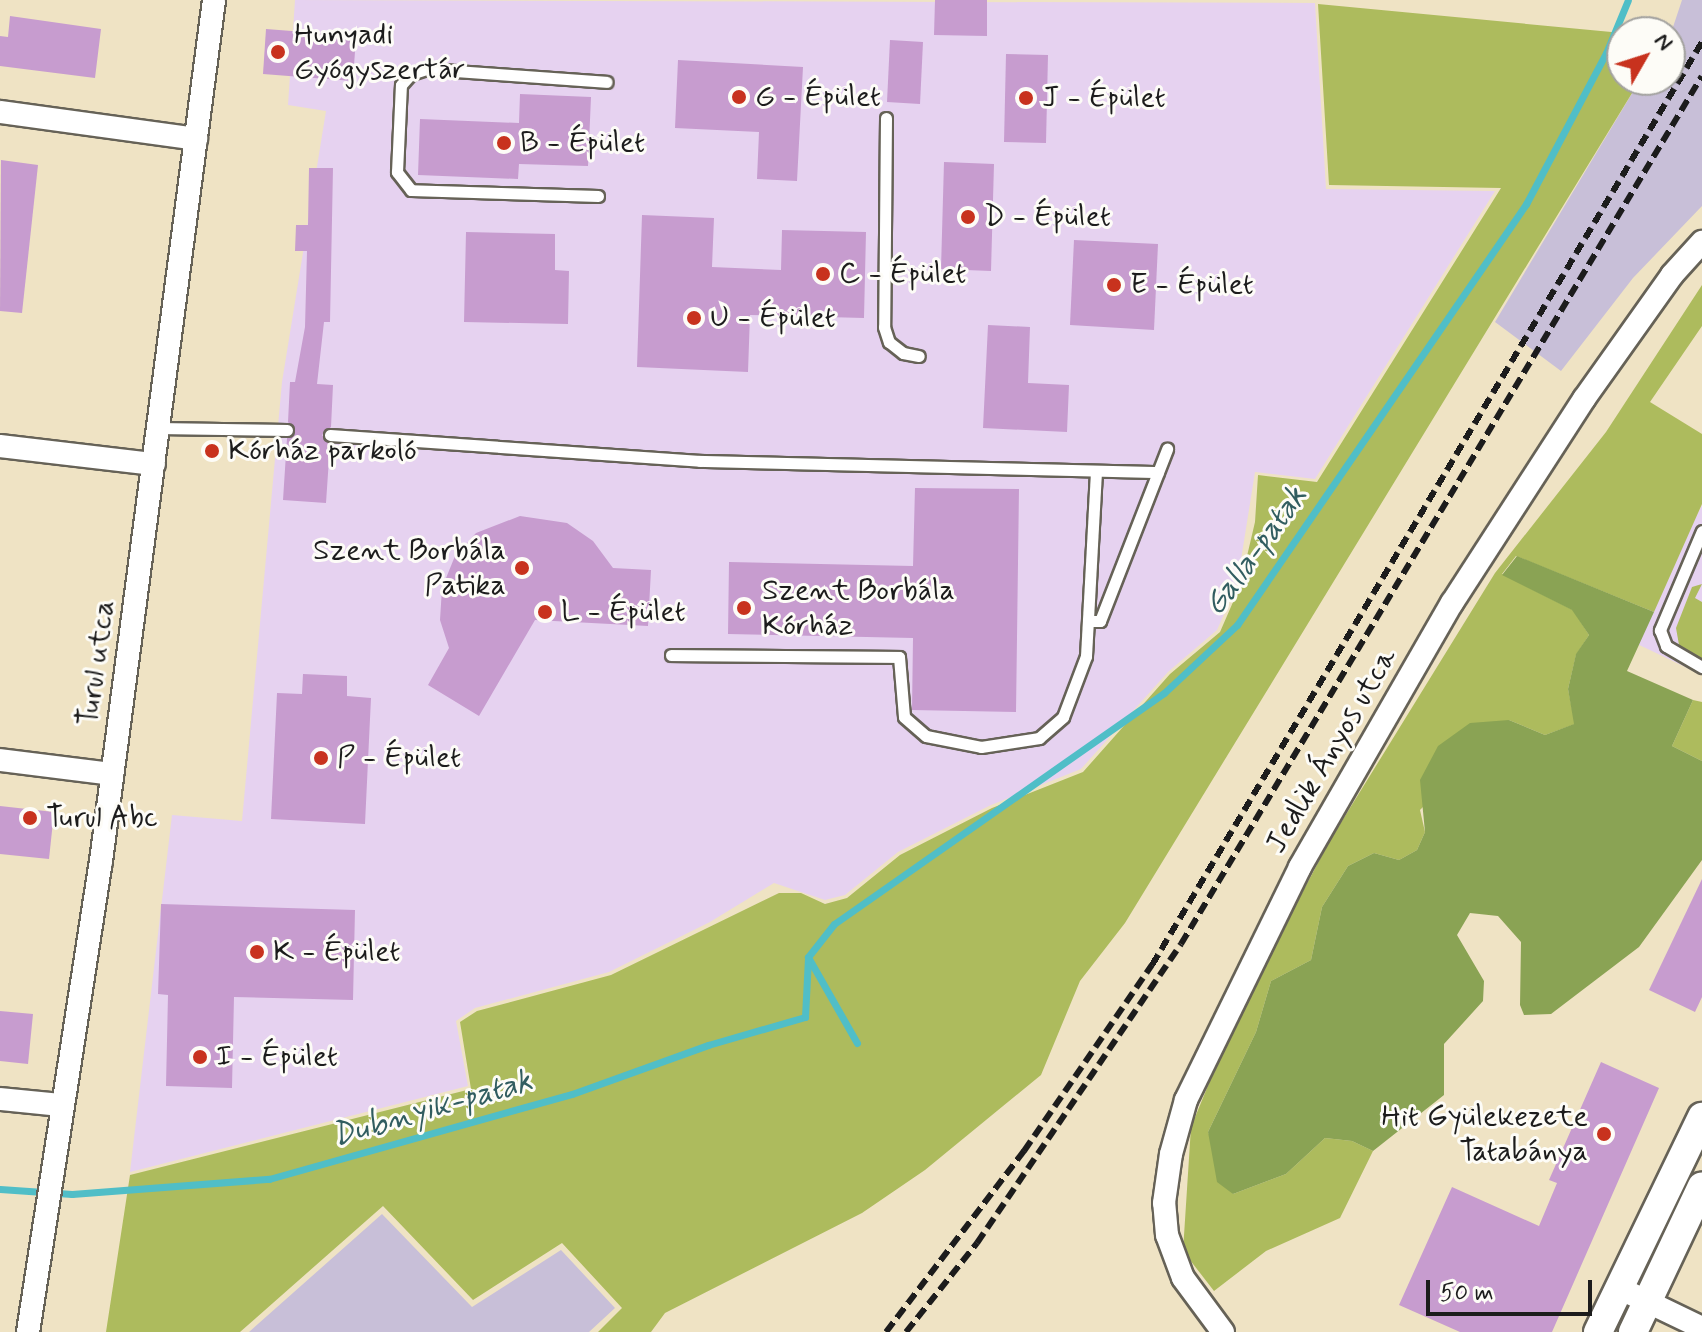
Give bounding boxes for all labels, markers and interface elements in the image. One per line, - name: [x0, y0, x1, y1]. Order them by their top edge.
- north arrow: [1606, 16, 1686, 96]
- place label: Hunyadi Gyógyszertár: [294, 17, 465, 88]
- text: N: [1648, 28, 1679, 57]
- marker: Hunyadi Gyógyszertár: [269, 43, 287, 61]
- place label: G - Épület: [755, 79, 881, 115]
- place label: J - Épület: [1042, 80, 1166, 116]
- marker: G - Épület: [730, 88, 748, 106]
- marker: J - Épület: [1017, 89, 1035, 107]
- place label: B - Épület: [520, 125, 645, 161]
- marker: B - Épület: [495, 134, 513, 152]
- place label: D - Épület: [984, 199, 1111, 235]
- marker: D - Épület: [959, 208, 977, 226]
- place label: C - Épület: [839, 256, 967, 292]
- marker: C - Épület: [814, 265, 832, 283]
- place label: E - Épület: [1130, 267, 1254, 303]
- marker: E - Épület: [1105, 276, 1123, 294]
- place label: U - Épület: [710, 300, 836, 336]
- marker: U - Épület: [685, 309, 703, 327]
- place label: Kórház parkoló: [228, 433, 414, 469]
- marker: Kórház parkoló: [203, 442, 221, 460]
- water label: Galla-patak: [1196, 478, 1316, 624]
- place label: Szent Borbála Patika: [313, 533, 506, 604]
- marker: Szent Borbála Patika: [513, 559, 531, 577]
- place label: Szent Borbála Kórház: [762, 573, 955, 644]
- place label: L - Épület: [561, 594, 686, 630]
- marker: Szent Borbála Kórház: [733, 597, 755, 619]
- street label: Turul utca: [71, 599, 123, 727]
- marker: L - Épület: [536, 603, 554, 621]
- street label: Jedlik Ányos utca: [1259, 642, 1405, 860]
- place label: P - Épület: [337, 740, 461, 776]
- marker: P - Épület: [312, 749, 330, 767]
- place label: Turul Abc: [46, 800, 158, 836]
- marker: Turul Abc: [21, 809, 39, 827]
- place label: K - Épület: [273, 934, 400, 970]
- marker: K - Épület: [248, 943, 266, 961]
- place label: I - Épület: [216, 1039, 338, 1075]
- marker: I - Épület: [191, 1048, 209, 1066]
- water label: Dubnyik-patak: [327, 1062, 537, 1156]
- place label: Hit Gyülekezete Tatabánya: [1381, 1099, 1588, 1170]
- marker: Hit Gyülekezete Tatabánya: [1595, 1125, 1613, 1143]
- scale bar: [1430, 1264, 1596, 1314]
- text: 50 m: [1440, 1278, 1494, 1309]

